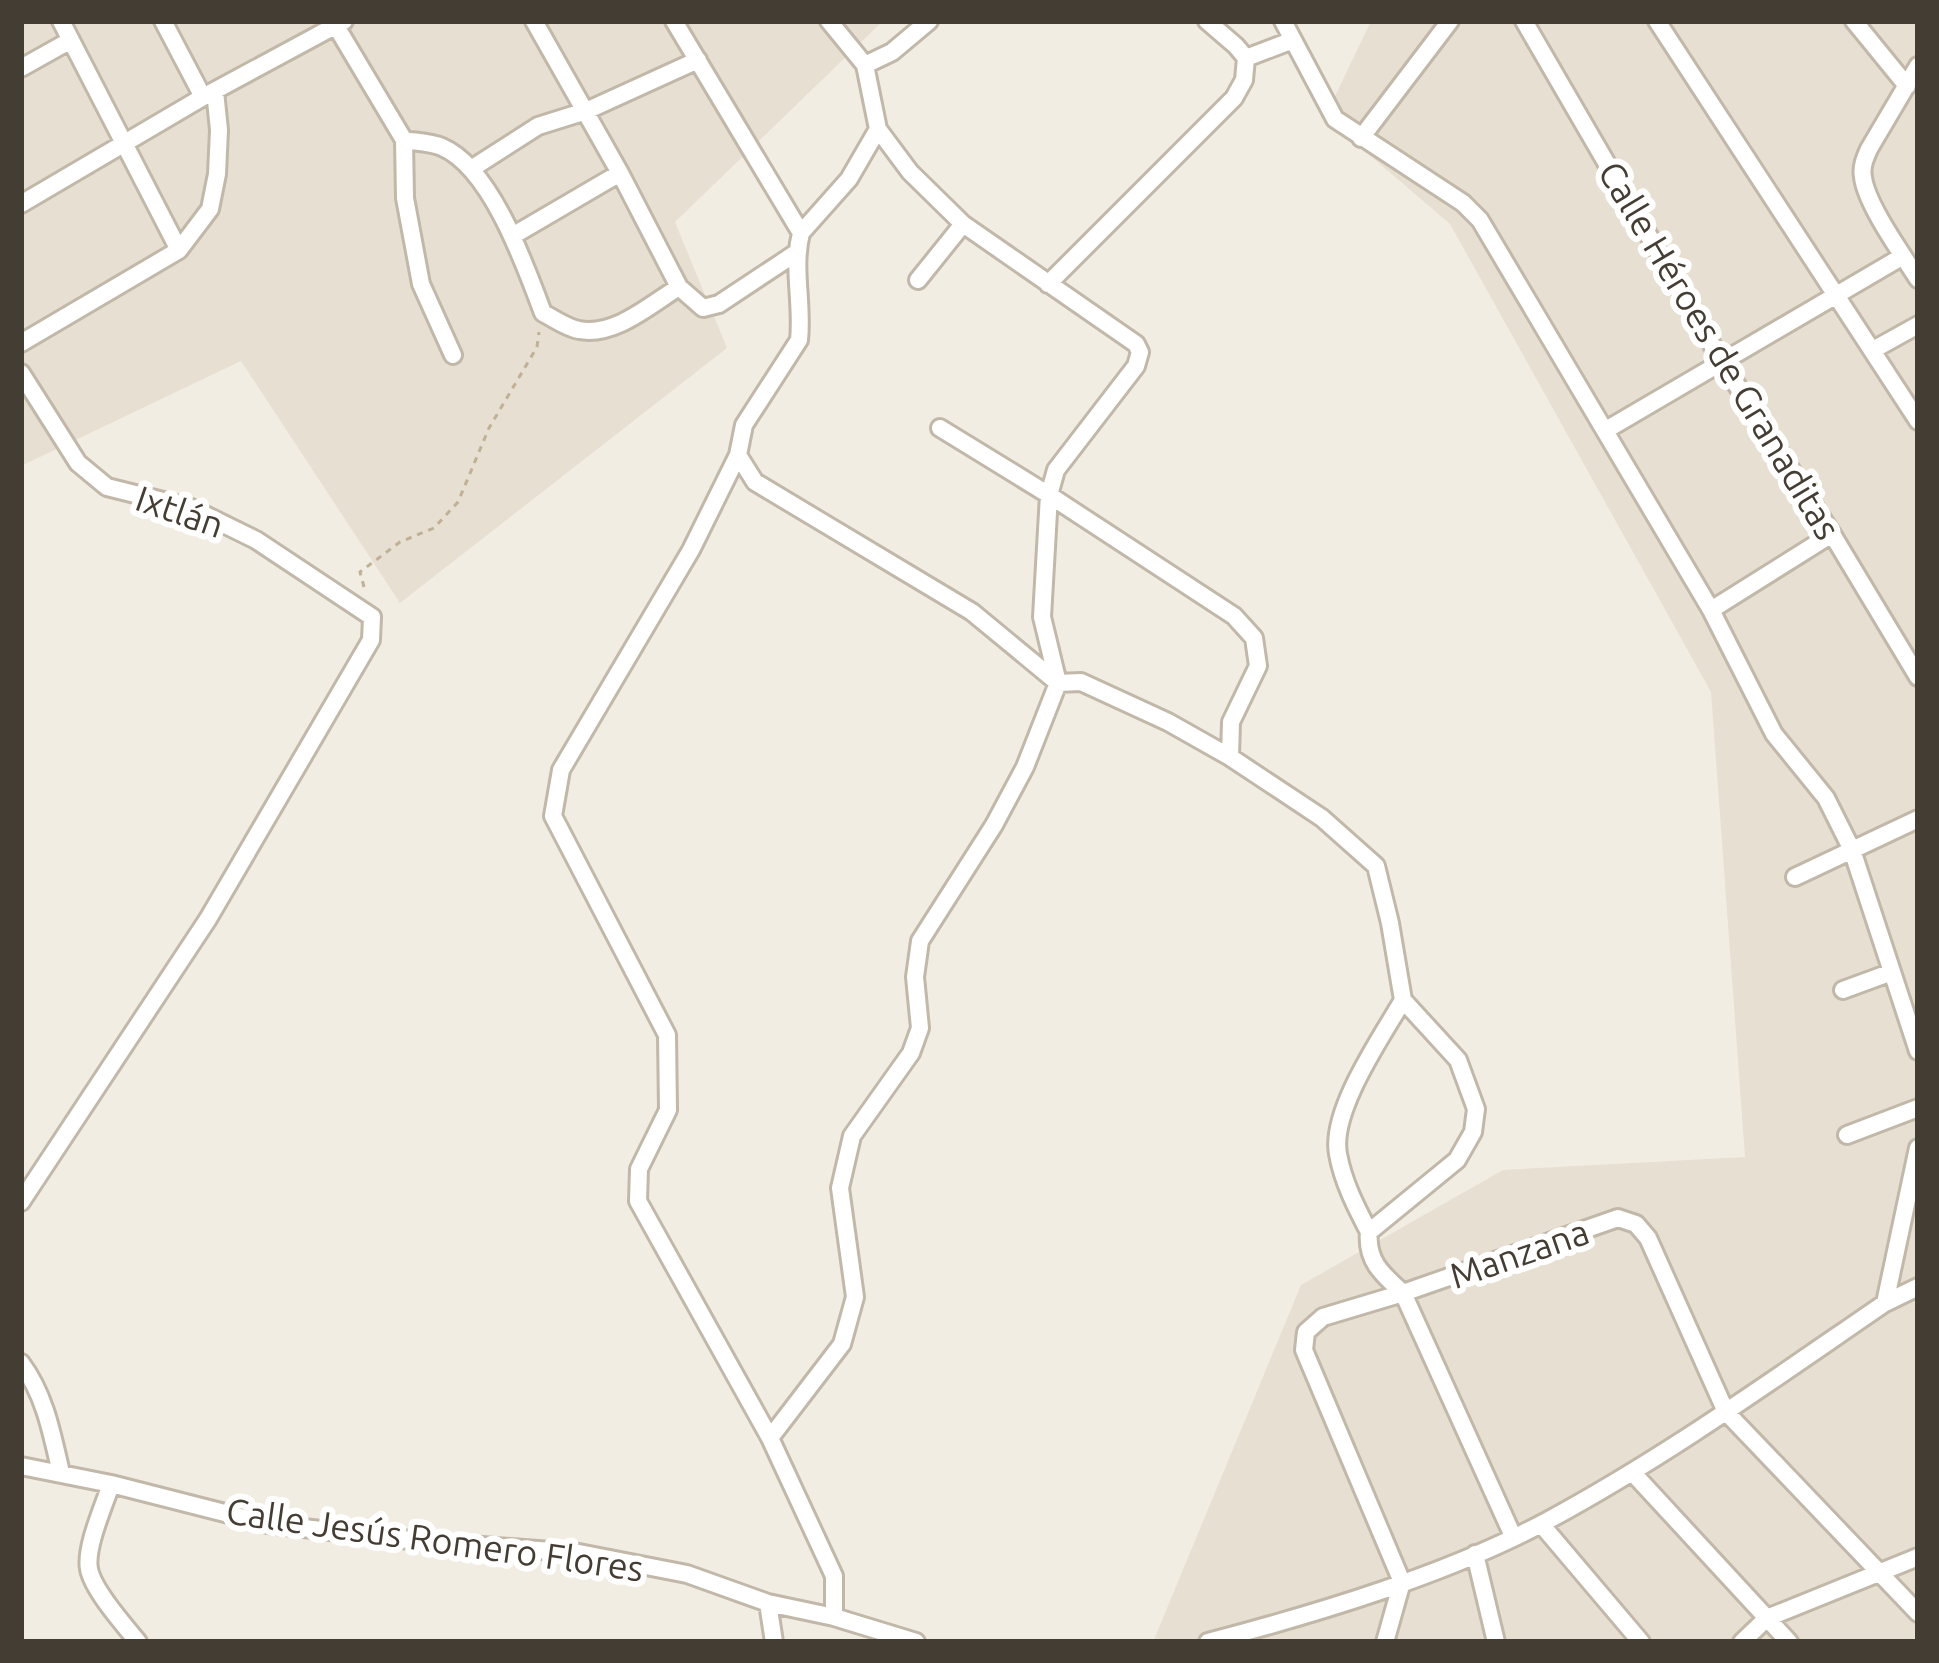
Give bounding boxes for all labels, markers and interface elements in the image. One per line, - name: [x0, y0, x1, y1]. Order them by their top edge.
- street label: Calle Héroes de Granaditas: [1591, 154, 1849, 546]
- street label: Ixtlán: [131, 477, 229, 545]
- street label: Manzana: [1444, 1210, 1594, 1296]
- street label: Calle Jesús Romero Flores: [224, 1489, 646, 1589]

